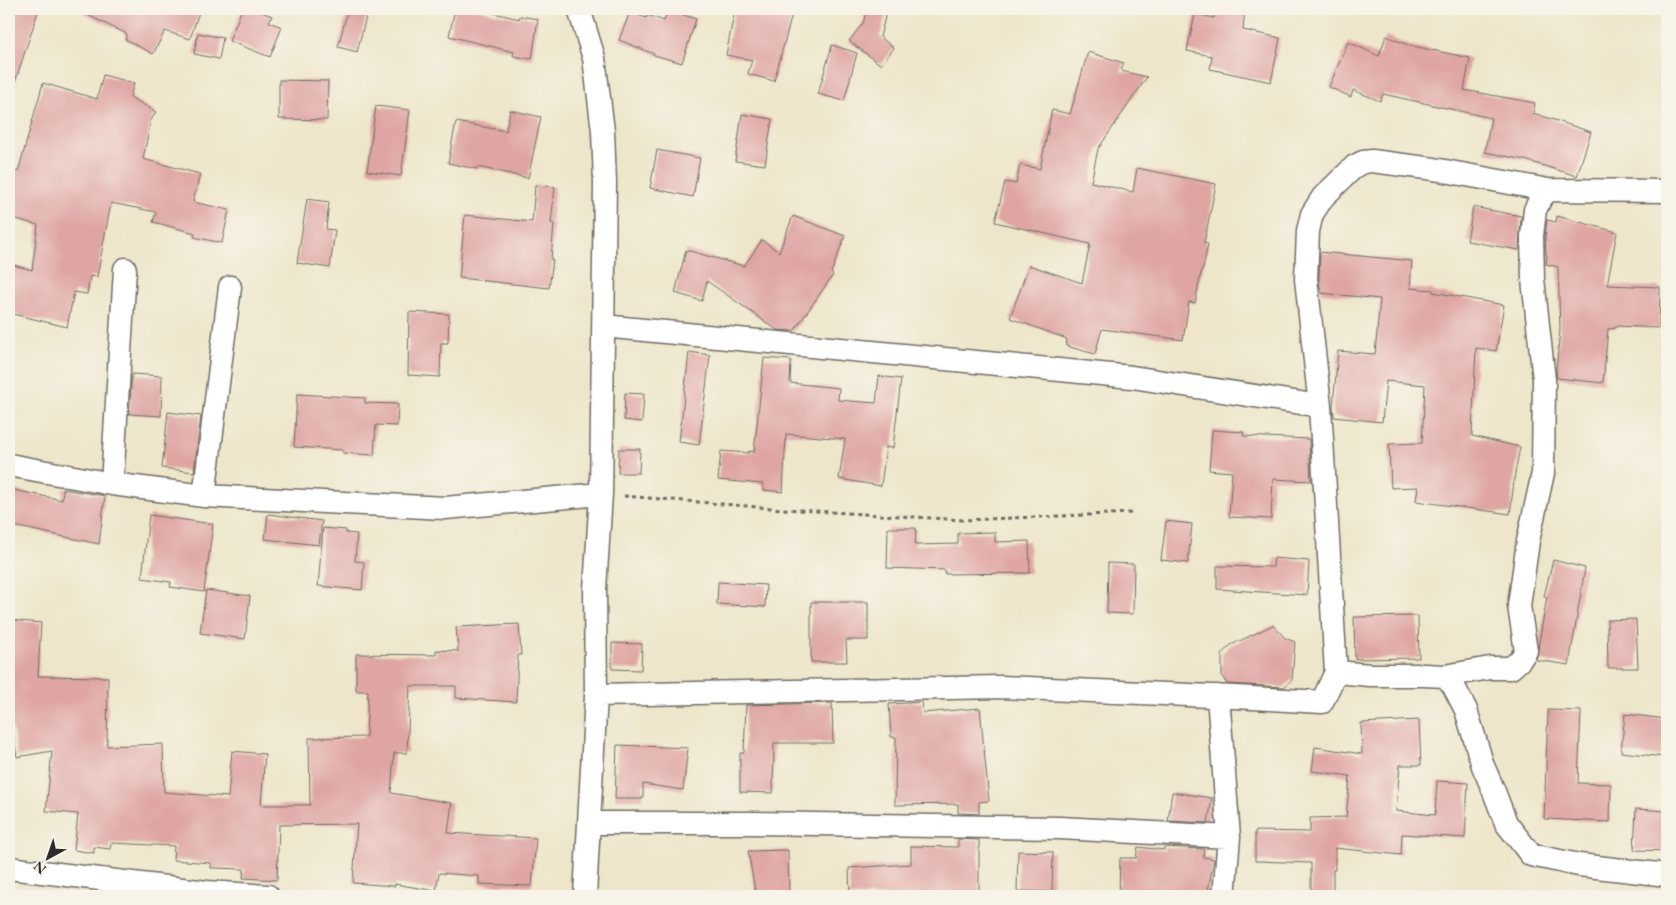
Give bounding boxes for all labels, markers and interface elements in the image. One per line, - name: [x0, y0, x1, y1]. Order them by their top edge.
- north arrow: [22, 832, 72, 882]
- text: N: [29, 857, 50, 878]

